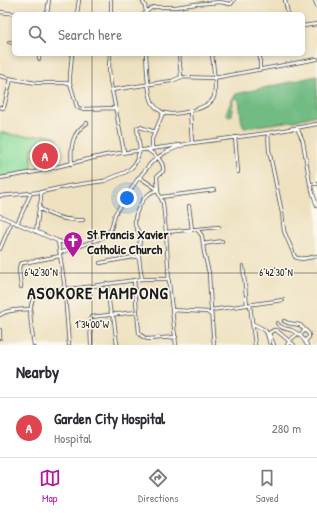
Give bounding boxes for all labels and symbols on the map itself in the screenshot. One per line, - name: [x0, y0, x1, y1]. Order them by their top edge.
- pin: A: [32, 141, 58, 171]
- your location: [117, 188, 137, 208]
- place label: St Francis Xavier Catholic Church: [87, 225, 169, 258]
- church icon: St Francis Xavier Catholic Church: [62, 230, 84, 258]
- text: 6°42'30"N: [24, 266, 58, 279]
- text: 6°42'30"N: [259, 266, 293, 279]
- district label: ASOKORE MAMPONG: [27, 281, 169, 304]
- text: 1°34'00"W: [75, 318, 110, 331]

